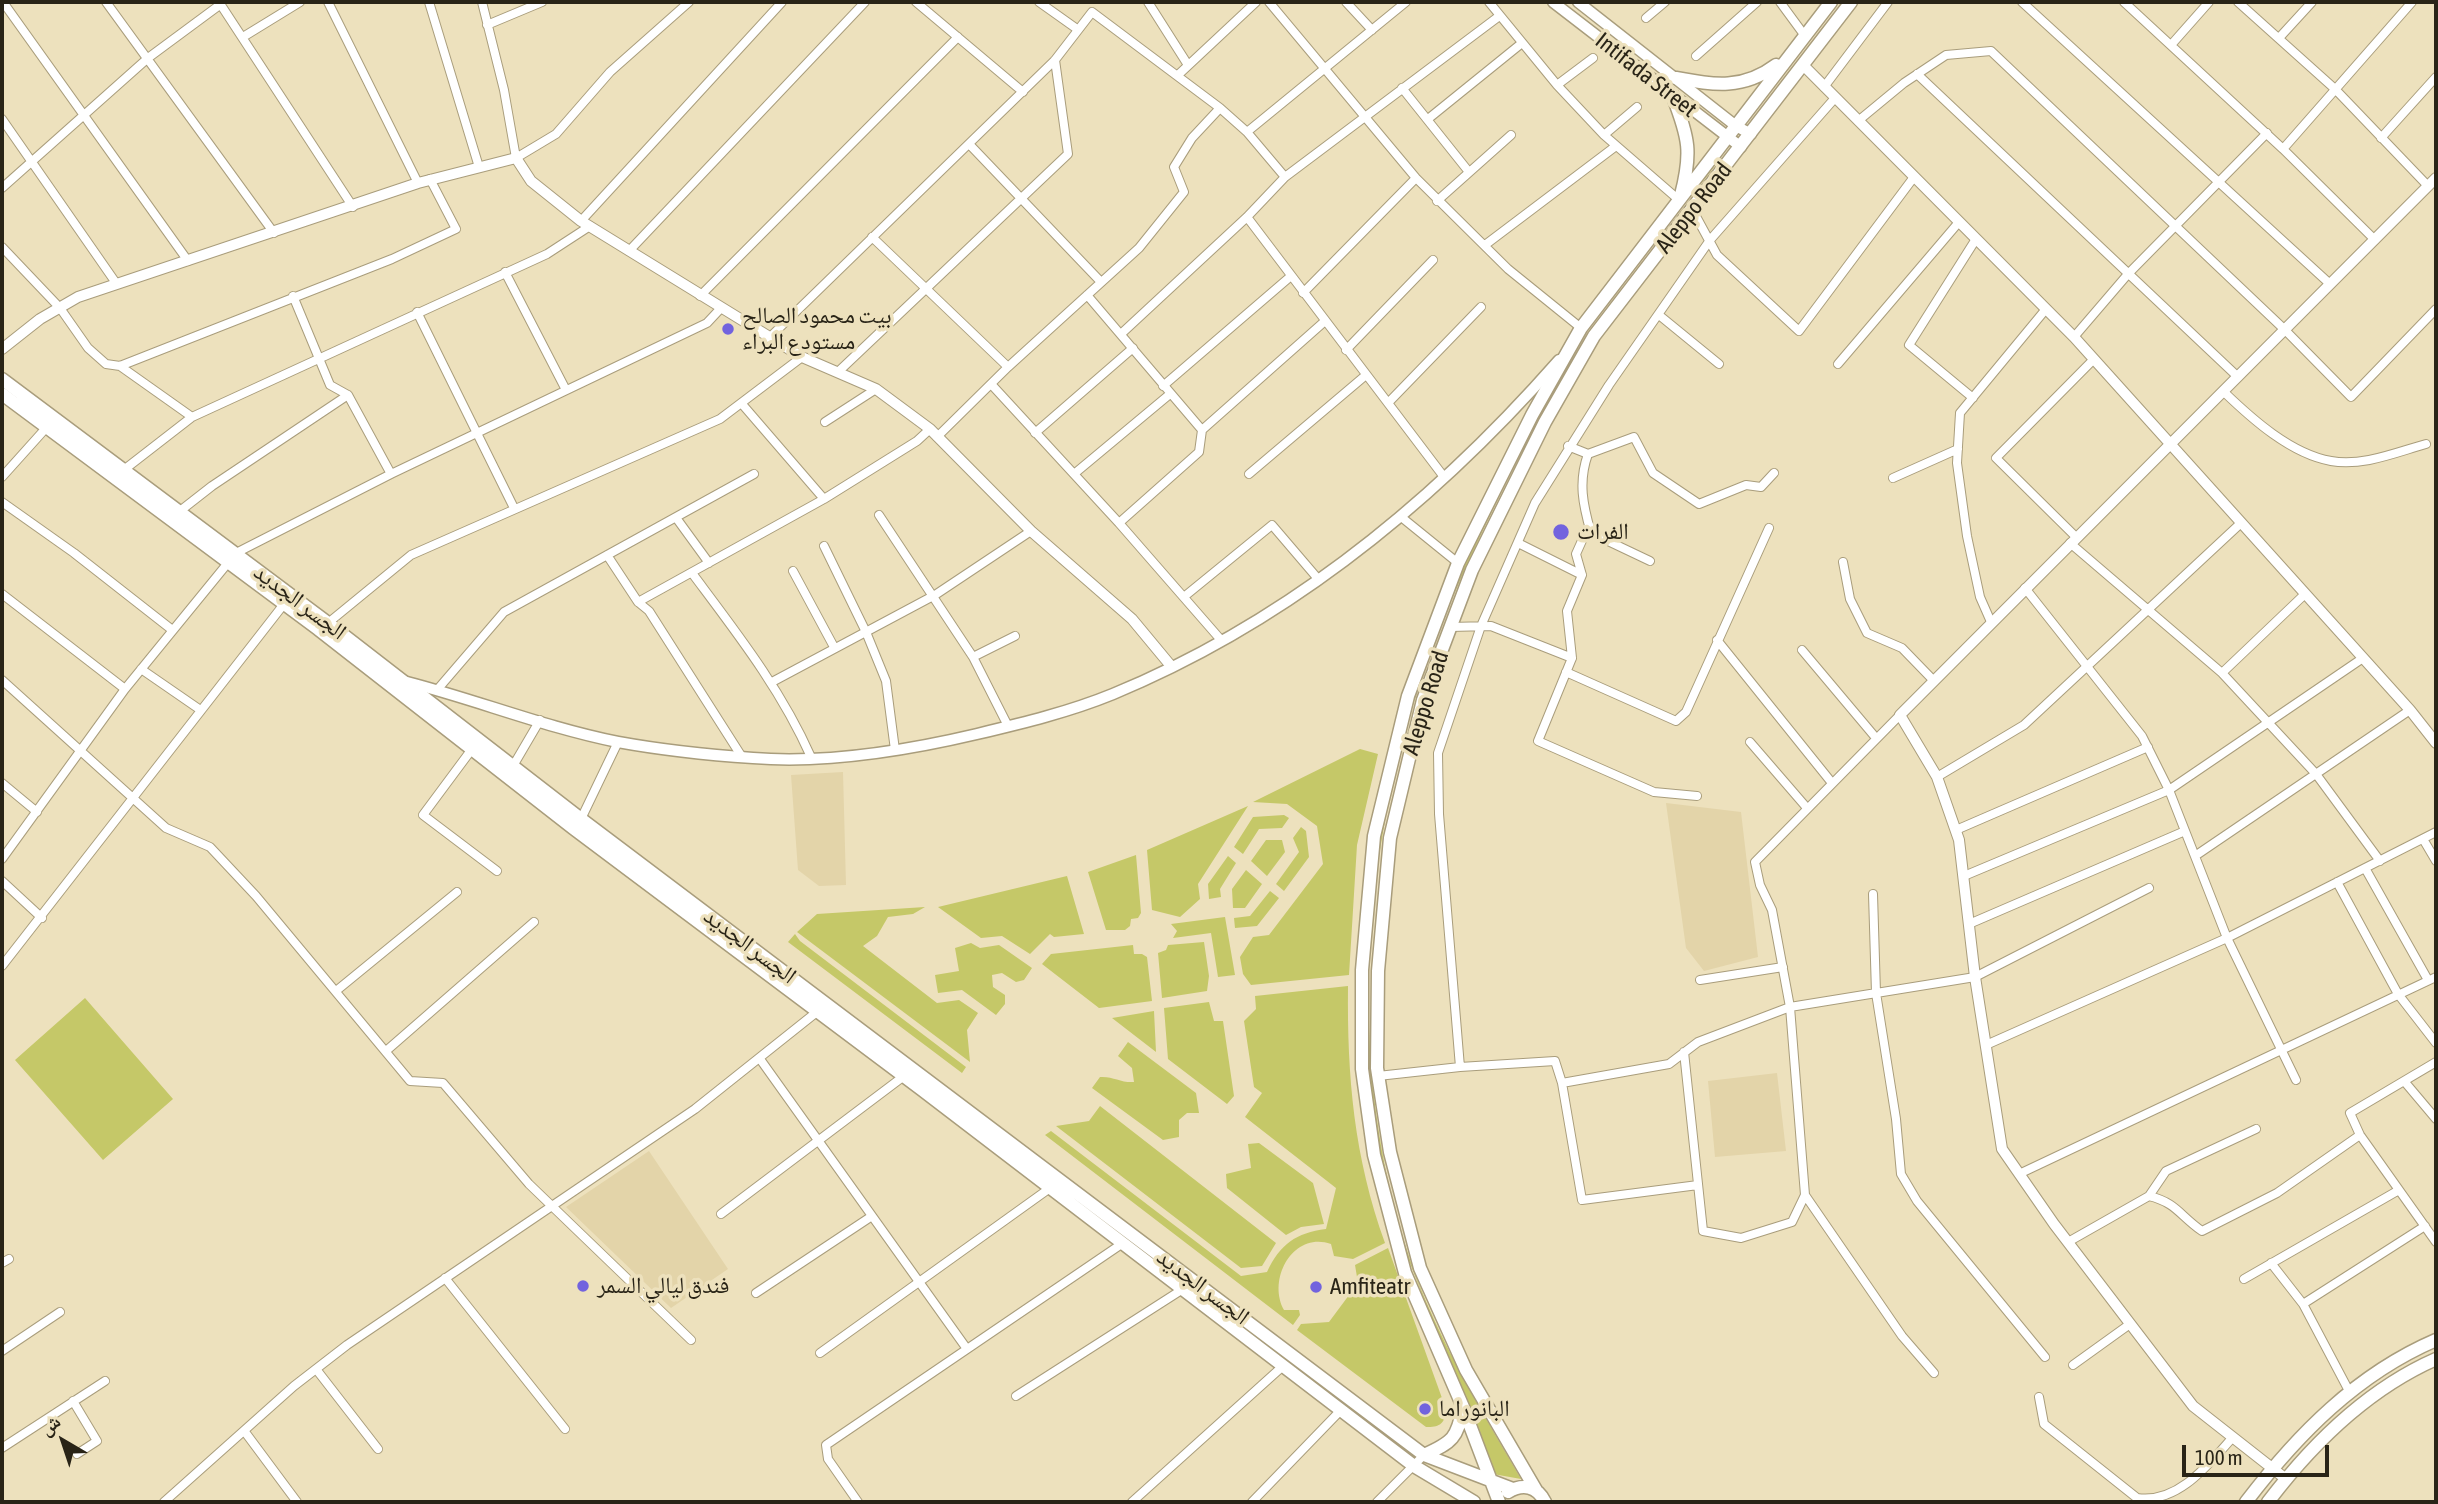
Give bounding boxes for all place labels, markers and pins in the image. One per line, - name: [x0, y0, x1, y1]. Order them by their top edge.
- place label: بيت محمود الصالح مستودع البراء: [742, 302, 892, 356]
- marker: بيت محمود الصالح مستودع البراء: [720, 321, 736, 337]
- place label: الفرات: [1577, 518, 1629, 546]
- marker: الفرات: [1551, 522, 1571, 542]
- place label: فندق ليالي السمر: [597, 1272, 730, 1300]
- place label: Amfiteatr: [1330, 1273, 1410, 1301]
- marker: فندق ليالي السمر: [575, 1278, 591, 1294]
- marker: Amfiteatr: [1308, 1279, 1324, 1295]
- place label: البانوراما: [1439, 1395, 1510, 1423]
- marker: البانوراما: [1417, 1401, 1433, 1417]

